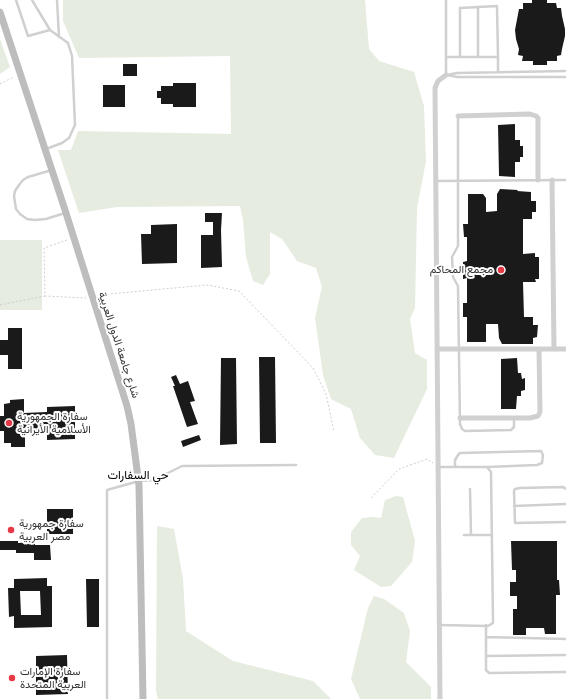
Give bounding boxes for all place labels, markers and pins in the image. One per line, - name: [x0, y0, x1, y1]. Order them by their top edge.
- place label: مجمع المحاكم: [430, 263, 493, 277]
- marker: مجمع المحاكم: [496, 265, 506, 275]
- place label: سفارة الجمهورية الأسلامية الأيرانية: [17, 410, 91, 436]
- marker: سفارة الجمهورية الأسلامية الأيرانية: [4, 418, 14, 428]
- place label: سفارة جمهورية مصر العربية: [19, 517, 84, 543]
- marker: سفارة جمهورية مصر العربية: [6, 525, 16, 535]
- place label: سفارة الإمارات العربية المتحدة: [20, 665, 86, 691]
- marker: سفارة الإمارات العربية المتحدة: [7, 673, 17, 683]

